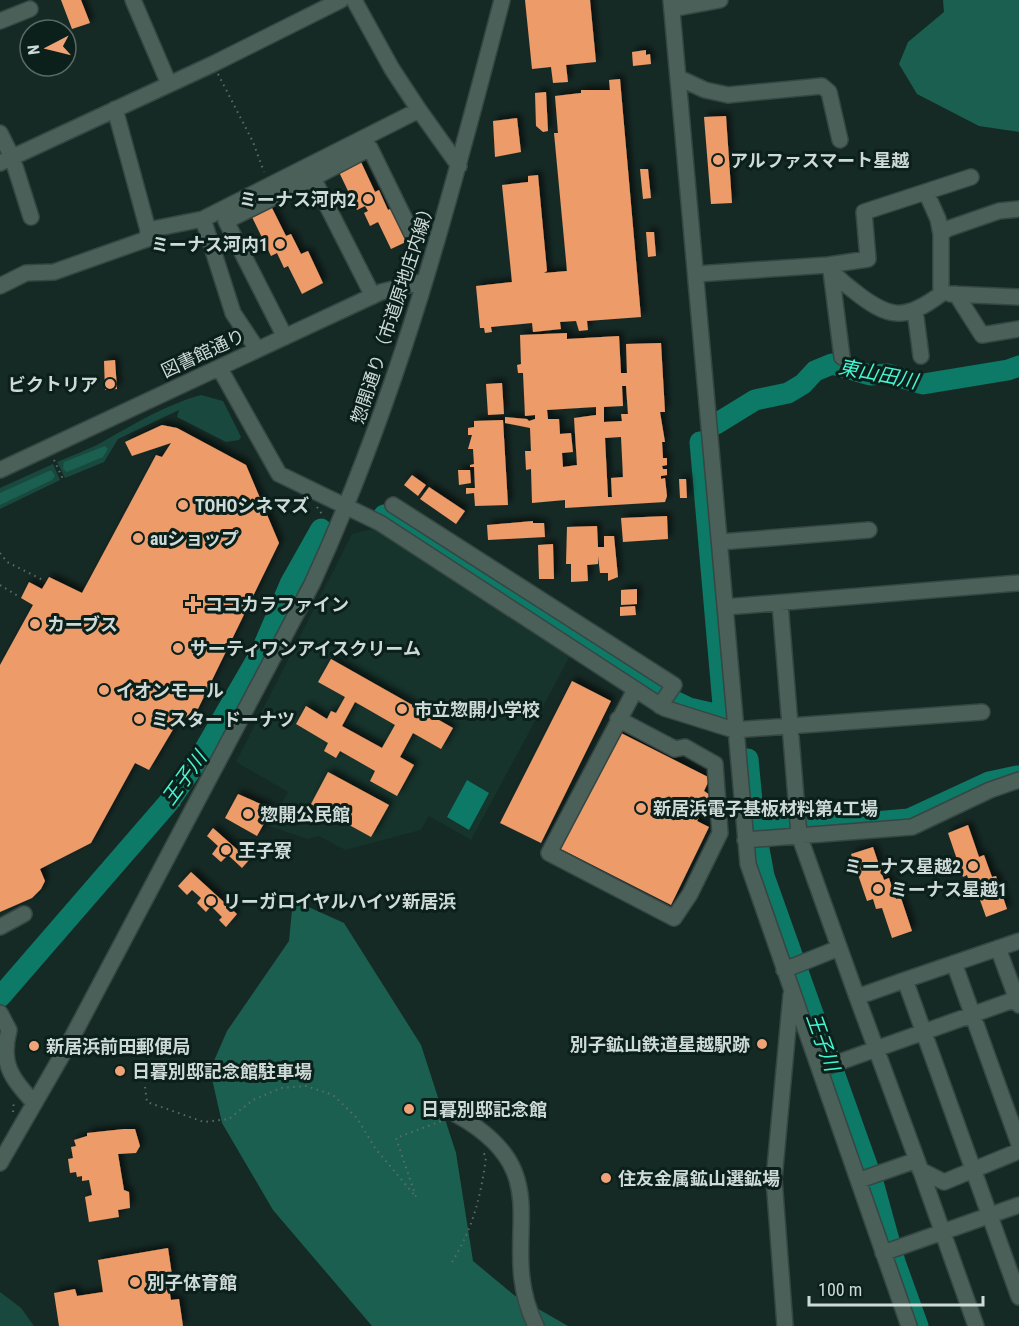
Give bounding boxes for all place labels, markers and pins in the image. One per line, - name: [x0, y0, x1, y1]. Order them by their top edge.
- place label: アルファスマート星越: [730, 150, 909, 171]
- marker: アルファスマート星越: [711, 153, 725, 167]
- place label: ミーナス河内2: [239, 189, 356, 210]
- marker: ミーナス河内2: [361, 192, 375, 206]
- place label: ミーナス河内1: [151, 234, 268, 255]
- marker: ミーナス河内1: [273, 237, 287, 251]
- place label: ビクトリア: [8, 374, 98, 395]
- marker: ビクトリア: [103, 377, 117, 391]
- place label: TOHOシネマズ: [195, 495, 309, 516]
- marker: TOHOシネマズ: [176, 498, 190, 512]
- place label: auショップ: [150, 528, 239, 549]
- marker: auショップ: [131, 531, 145, 545]
- place label: ココカラファイン: [205, 594, 349, 615]
- marker: ココカラファイン: [186, 597, 200, 611]
- place label: カーブス: [47, 614, 118, 635]
- marker: カーブス: [28, 617, 42, 631]
- place label: サーティワンアイスクリーム: [190, 638, 421, 659]
- marker: サーティワンアイスクリーム: [171, 641, 185, 655]
- place label: イオンモール: [116, 680, 224, 701]
- marker: イオンモール: [97, 683, 111, 697]
- place label: 市立惣開小学校: [414, 699, 540, 720]
- marker: 市立惣開小学校: [395, 702, 409, 716]
- place label: ミスタードーナツ: [151, 709, 295, 730]
- marker: ミスタードーナツ: [132, 712, 146, 726]
- place label: 新居浜電子基板材料第4工場: [653, 798, 878, 819]
- marker: 新居浜電子基板材料第4工場: [634, 801, 648, 815]
- place label: 惣開公民館: [260, 804, 350, 825]
- marker: 惣開公民館: [241, 807, 255, 821]
- place label: 王子寮: [238, 840, 292, 861]
- marker: 王子寮: [219, 843, 233, 857]
- place label: ミーナス星越2: [844, 856, 961, 877]
- marker: ミーナス星越2: [966, 859, 980, 873]
- place label: ミーナス星越1: [890, 879, 1007, 900]
- marker: ミーナス星越1: [871, 882, 885, 896]
- place label: リーガロイヤルハイツ新居浜: [223, 891, 456, 912]
- marker: リーガロイヤルハイツ新居浜: [204, 894, 218, 908]
- place label: 別子鉱山鉄道星越駅跡: [570, 1034, 750, 1055]
- place label: 新居浜前田郵便局: [46, 1036, 190, 1057]
- marker: 別子鉱山鉄道星越駅跡: [755, 1037, 769, 1051]
- marker: 新居浜前田郵便局: [27, 1039, 41, 1053]
- place label: 日暮別邸記念館駐車場: [132, 1061, 312, 1082]
- marker: 日暮別邸記念館駐車場: [113, 1064, 127, 1078]
- place label: 日暮別邸記念館: [421, 1099, 547, 1120]
- marker: 日暮別邸記念館: [402, 1102, 416, 1116]
- place label: 住友金属鉱山選鉱場: [618, 1168, 780, 1189]
- marker: 住友金属鉱山選鉱場: [599, 1171, 613, 1185]
- place label: 別子体育館: [147, 1272, 237, 1293]
- marker: 別子体育館: [128, 1275, 142, 1289]

